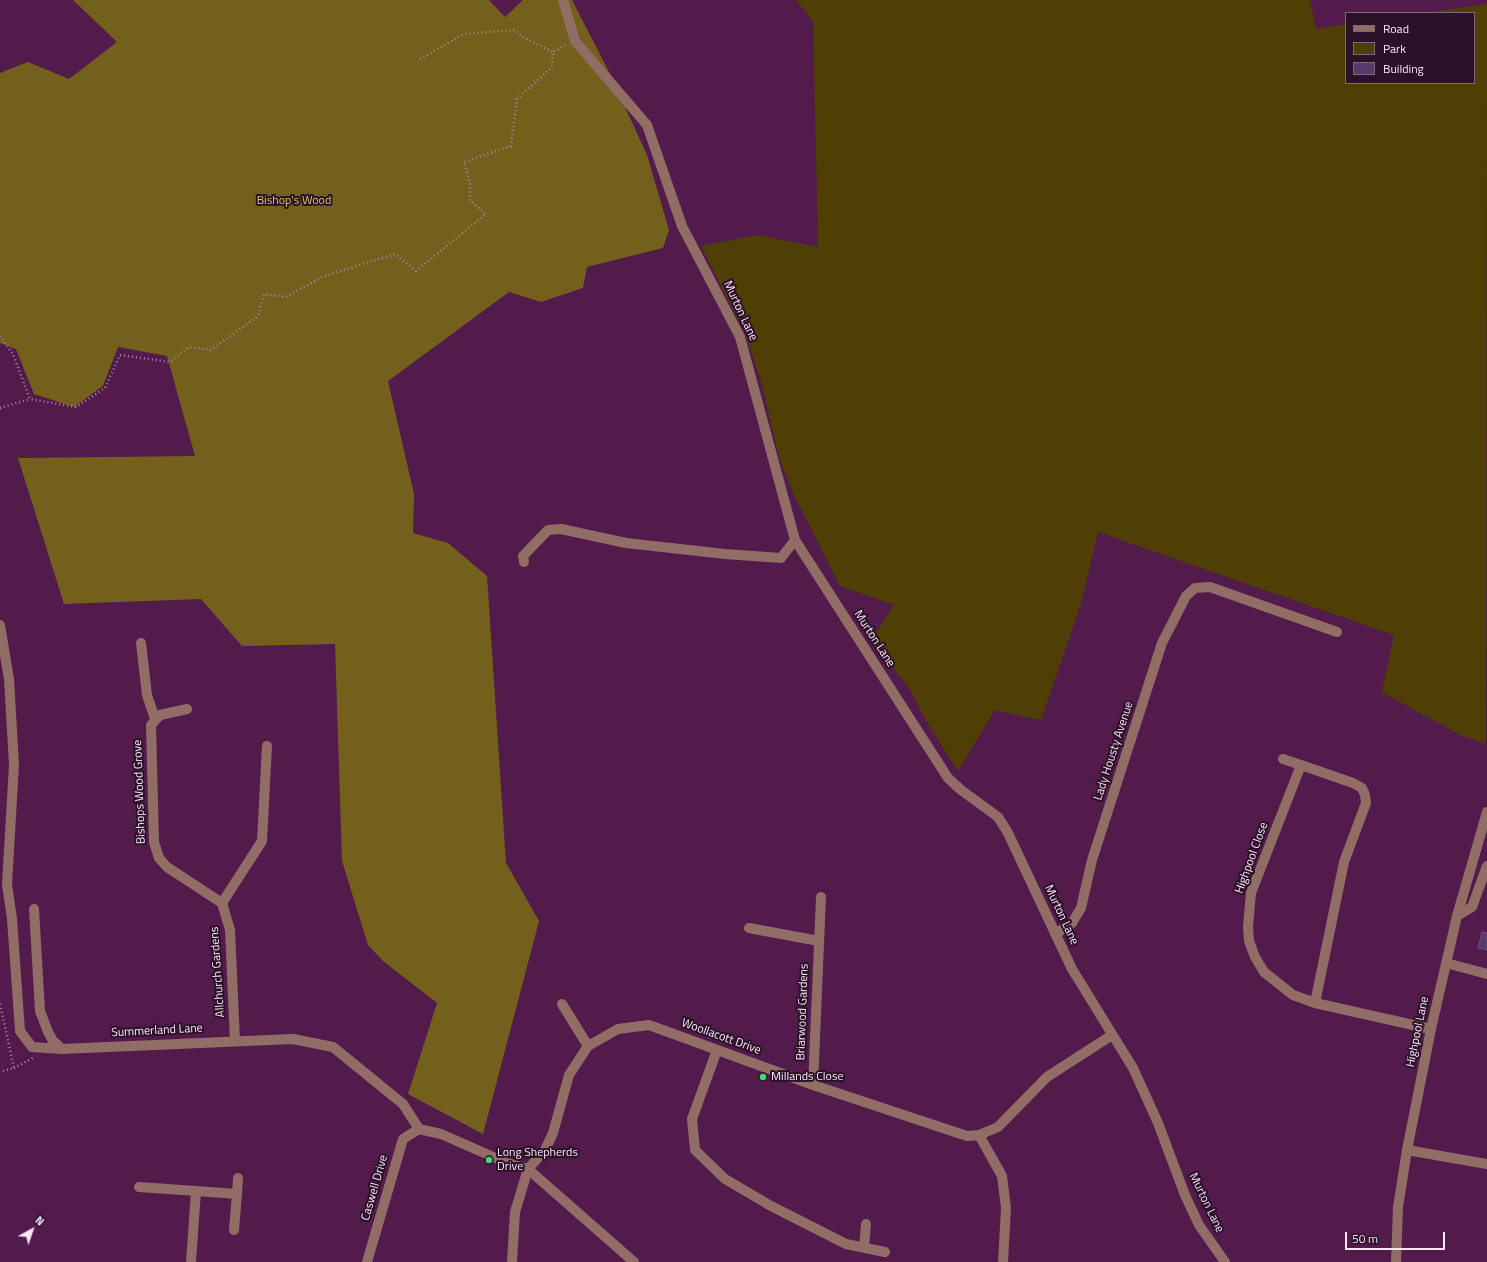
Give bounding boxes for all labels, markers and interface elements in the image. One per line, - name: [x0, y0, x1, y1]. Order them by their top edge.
- legend: [1345, 12, 1475, 84]
- text: Road: [1383, 19, 1409, 38]
- text: Park: [1383, 39, 1406, 58]
- text: Building: [1383, 59, 1424, 78]
- park label: Bishop's Wood: [257, 194, 331, 208]
- street label: Murton Lane: [720, 279, 760, 343]
- street label: Murton Lane: [850, 608, 898, 670]
- street label: Lady Housty Avenue: [1091, 700, 1137, 802]
- street label: Bishops Wood Grove: [131, 740, 149, 844]
- street label: Highpool Close: [1232, 820, 1272, 896]
- street label: Murton Lane: [1041, 883, 1081, 947]
- street label: Allchurch Gardens: [208, 926, 228, 1018]
- street label: Briarwood Gardens: [794, 963, 812, 1061]
- street label: Highpool Lane: [1403, 995, 1433, 1069]
- street label: Woollacott Drive: [679, 1016, 763, 1058]
- street label: Summerland Lane: [111, 1021, 203, 1041]
- place label: Millands Close: [771, 1070, 844, 1084]
- marker: Millands Close: [758, 1072, 768, 1082]
- place label: Long Shepherds Drive: [497, 1146, 578, 1174]
- street label: Caswell Drive: [359, 1154, 391, 1222]
- marker: Long Shepherds Drive: [484, 1155, 494, 1165]
- street label: Murton Lane: [1185, 1171, 1227, 1235]
- north arrow: [12, 1210, 52, 1250]
- text: N: [32, 1212, 48, 1229]
- scale bar: [1347, 1224, 1447, 1250]
- text: 50 m: [1352, 1229, 1378, 1248]

